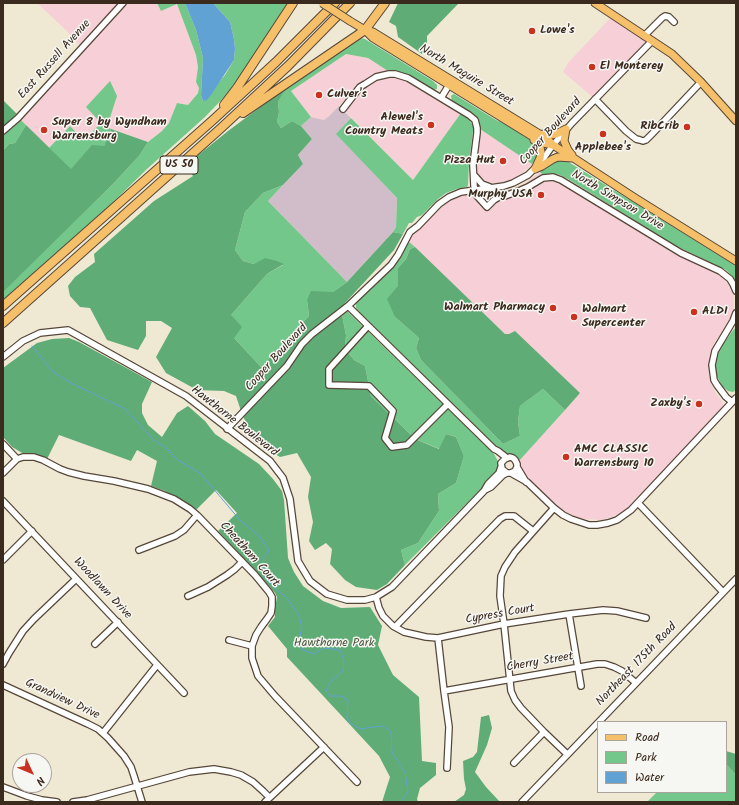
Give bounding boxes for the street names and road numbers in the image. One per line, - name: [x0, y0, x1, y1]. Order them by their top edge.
- street label: East Russell Avenue: [16, 17, 94, 103]
- street label: North Maguire Street: [416, 42, 516, 110]
- street label: Cooper Boulevard: [517, 95, 585, 169]
- road number: US 50: [160, 156, 198, 174]
- street label: North Simpson Drive: [568, 168, 666, 234]
- street label: Cooper Boulevard: [243, 321, 311, 395]
- street label: Hawthorne Boulevard: [188, 383, 280, 461]
- street label: Cheatham Court: [216, 519, 282, 591]
- street label: Woodlawn Drive: [70, 555, 134, 623]
- street label: Cypress Court: [464, 602, 536, 628]
- street label: Northeast 175th Road: [594, 620, 680, 710]
- street label: Cherry Street: [505, 650, 575, 676]
- street label: Grandview Drive: [22, 676, 102, 724]

